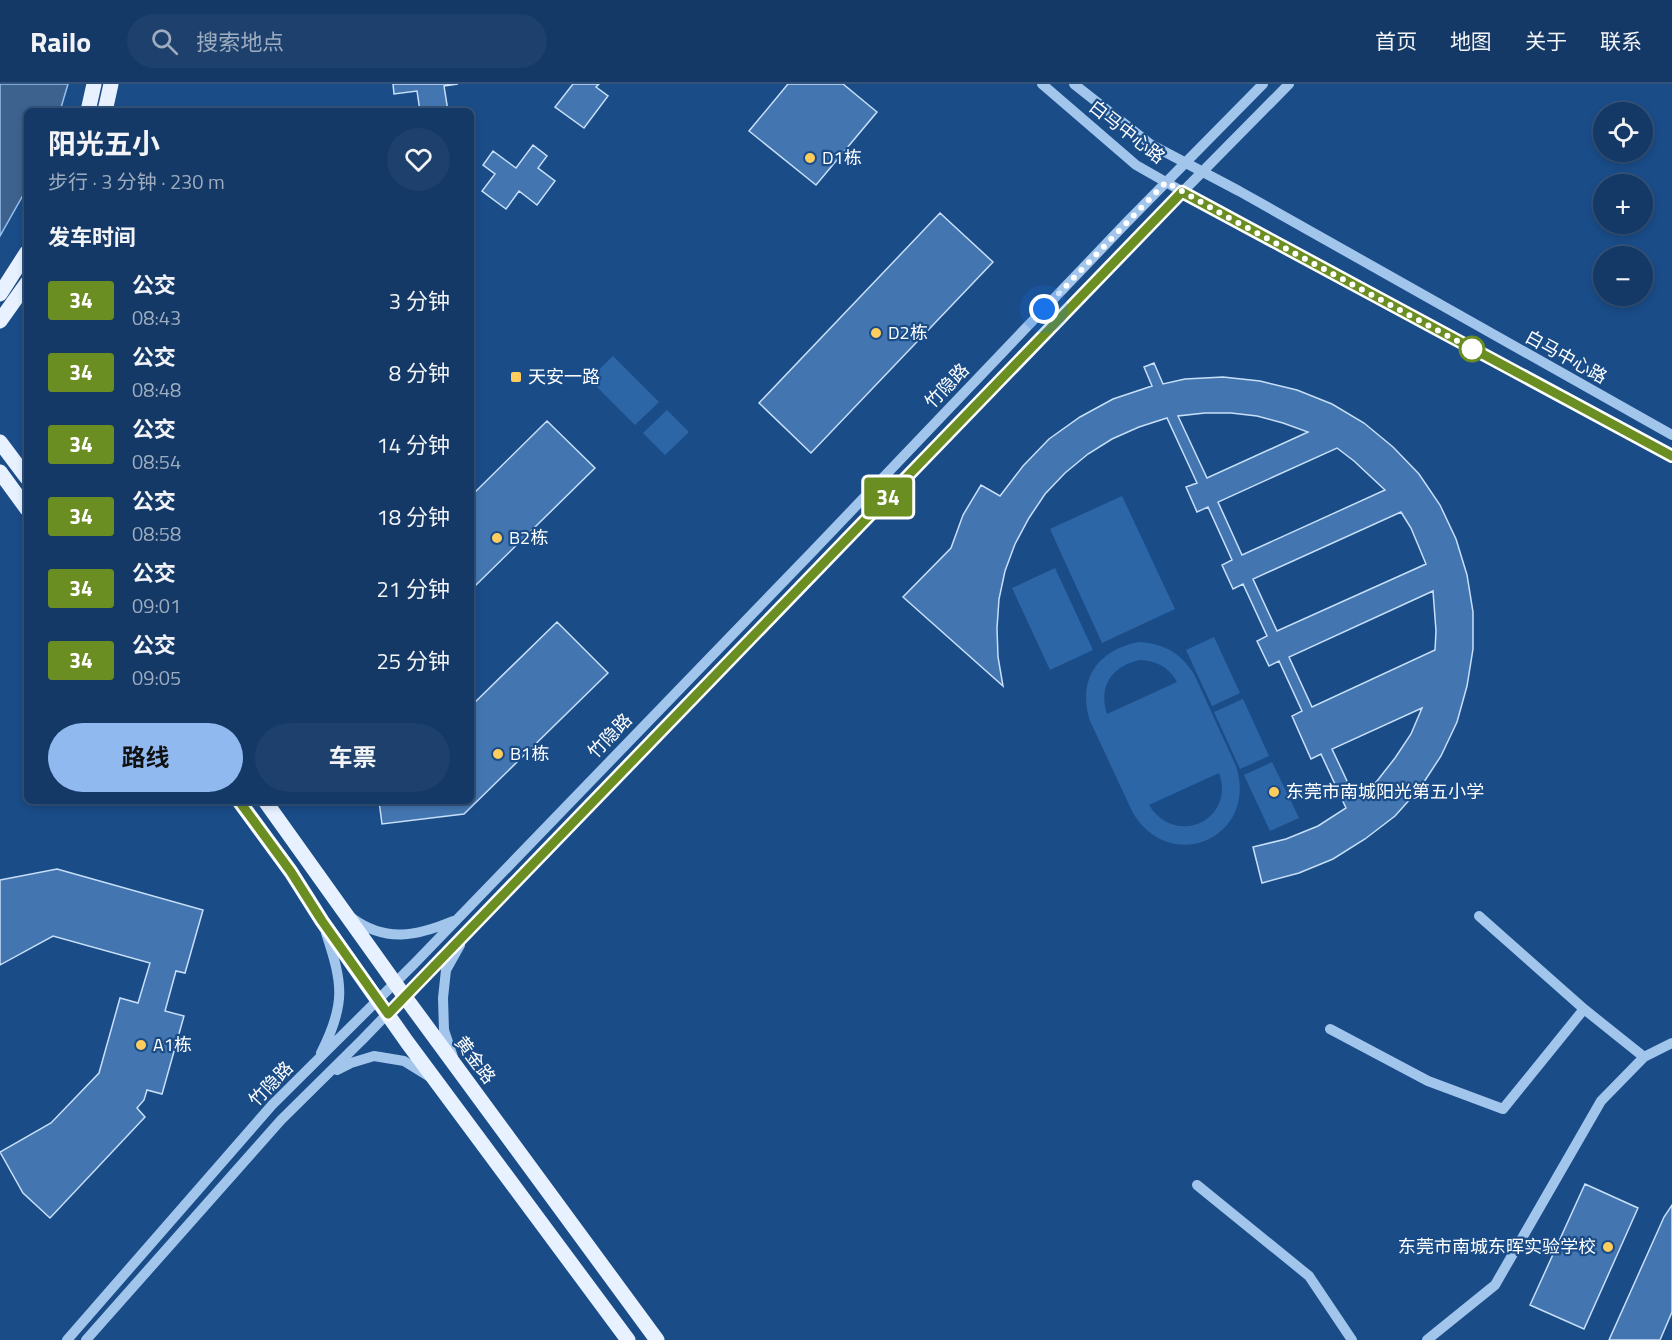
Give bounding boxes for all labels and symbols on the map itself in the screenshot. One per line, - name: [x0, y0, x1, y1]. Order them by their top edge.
- street label: 白马中心路: [1084, 93, 1171, 170]
- place label: D1栋: [822, 144, 862, 171]
- marker: D1栋: [803, 151, 817, 165]
- your location: [1029, 294, 1059, 324]
- place label: D2栋: [888, 319, 928, 346]
- street label: 白马中心路: [1520, 323, 1612, 390]
- marker: D2栋: [869, 326, 883, 340]
- unlabelled marker: [1459, 336, 1485, 362]
- street label: 竹隐路: [918, 357, 975, 414]
- place label: 天安一路: [528, 363, 600, 390]
- marker: 天安一路: [509, 370, 523, 384]
- line badge: 34: [861, 478, 915, 516]
- place label: B2栋: [509, 524, 548, 551]
- marker: B2栋: [490, 531, 504, 545]
- street label: 竹隐路: [581, 707, 638, 764]
- place label: B1栋: [510, 740, 549, 767]
- marker: B1栋: [491, 747, 505, 761]
- place label: 东莞市南城阳光第五小学: [1286, 778, 1484, 805]
- marker: 东莞市南城阳光第五小学: [1267, 785, 1281, 799]
- street label: 黄金路: [448, 1030, 502, 1089]
- place label: A1栋: [153, 1031, 192, 1058]
- marker: A1栋: [134, 1038, 148, 1052]
- street label: 竹隐路: [242, 1055, 299, 1112]
- place label: 东莞市南城东晖实验学校: [1398, 1233, 1596, 1260]
- marker: 东莞市南城东晖实验学校: [1601, 1240, 1615, 1254]

